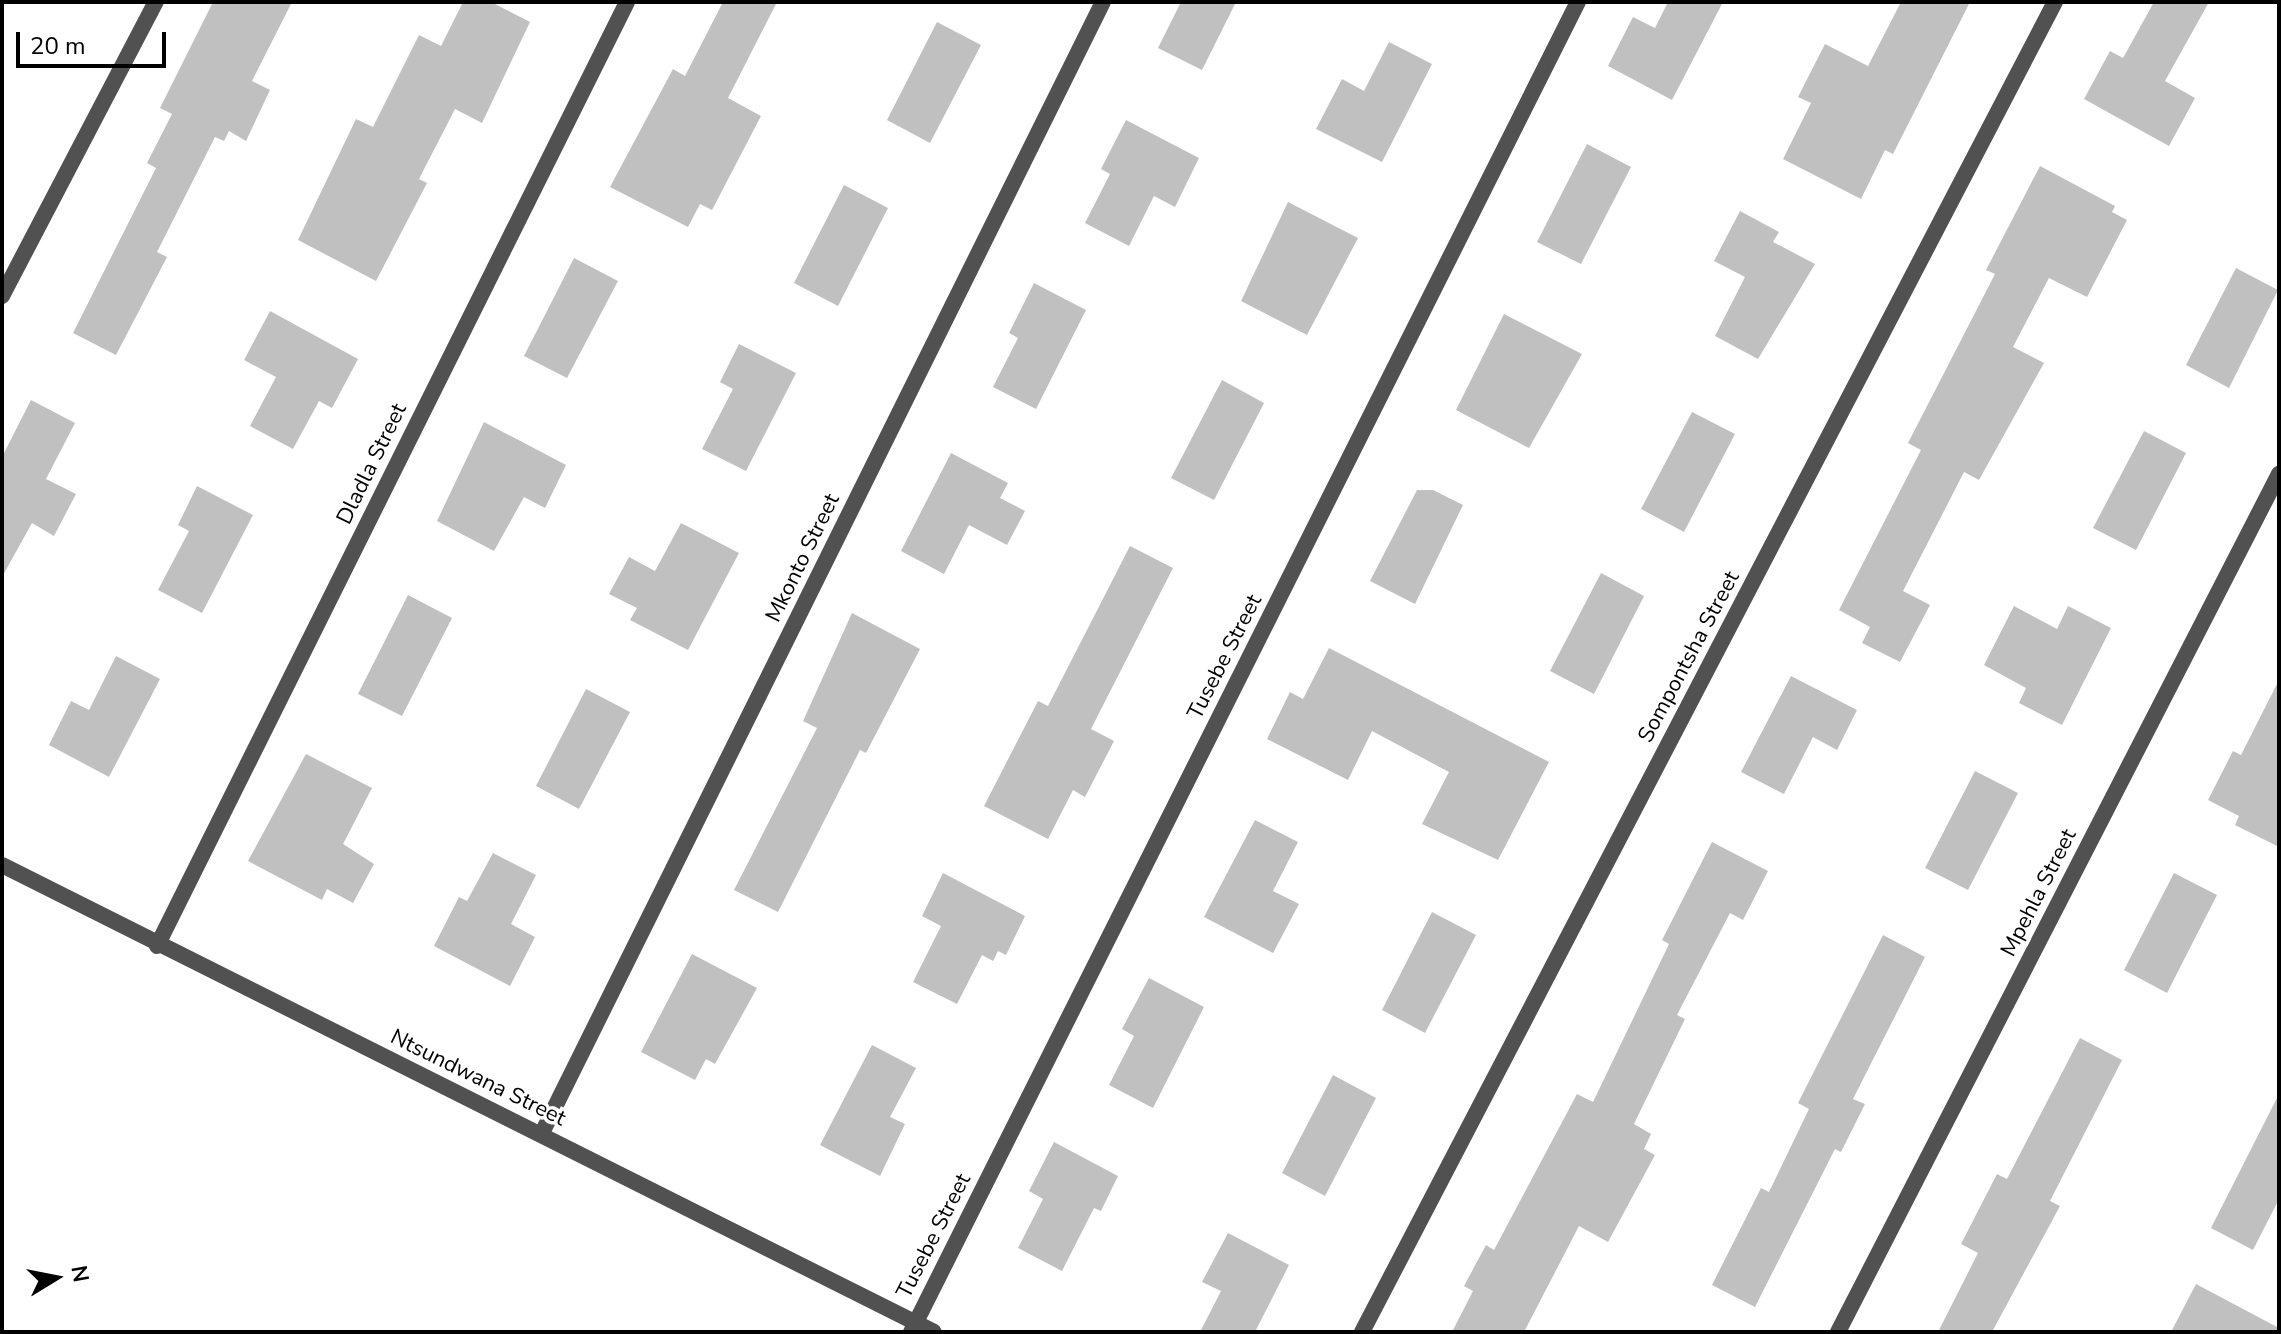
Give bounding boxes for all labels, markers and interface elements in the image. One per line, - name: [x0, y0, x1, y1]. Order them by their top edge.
- scale bar: [20, 16, 170, 66]
- text: 20 m: [30, 30, 86, 62]
- street label: Dladla Street: [331, 399, 413, 529]
- street label: Mkonto Street: [761, 489, 845, 627]
- street label: Sompontsha Street: [1633, 567, 1745, 747]
- street label: Tusebe Street: [1182, 590, 1268, 724]
- street label: Mpehla Street: [1996, 825, 2082, 961]
- street label: Ntsundwana Street: [386, 1024, 570, 1132]
- street label: Tusebe Street: [891, 1169, 977, 1303]
- north arrow: [16, 1238, 96, 1318]
- text: N: [63, 1263, 96, 1285]

